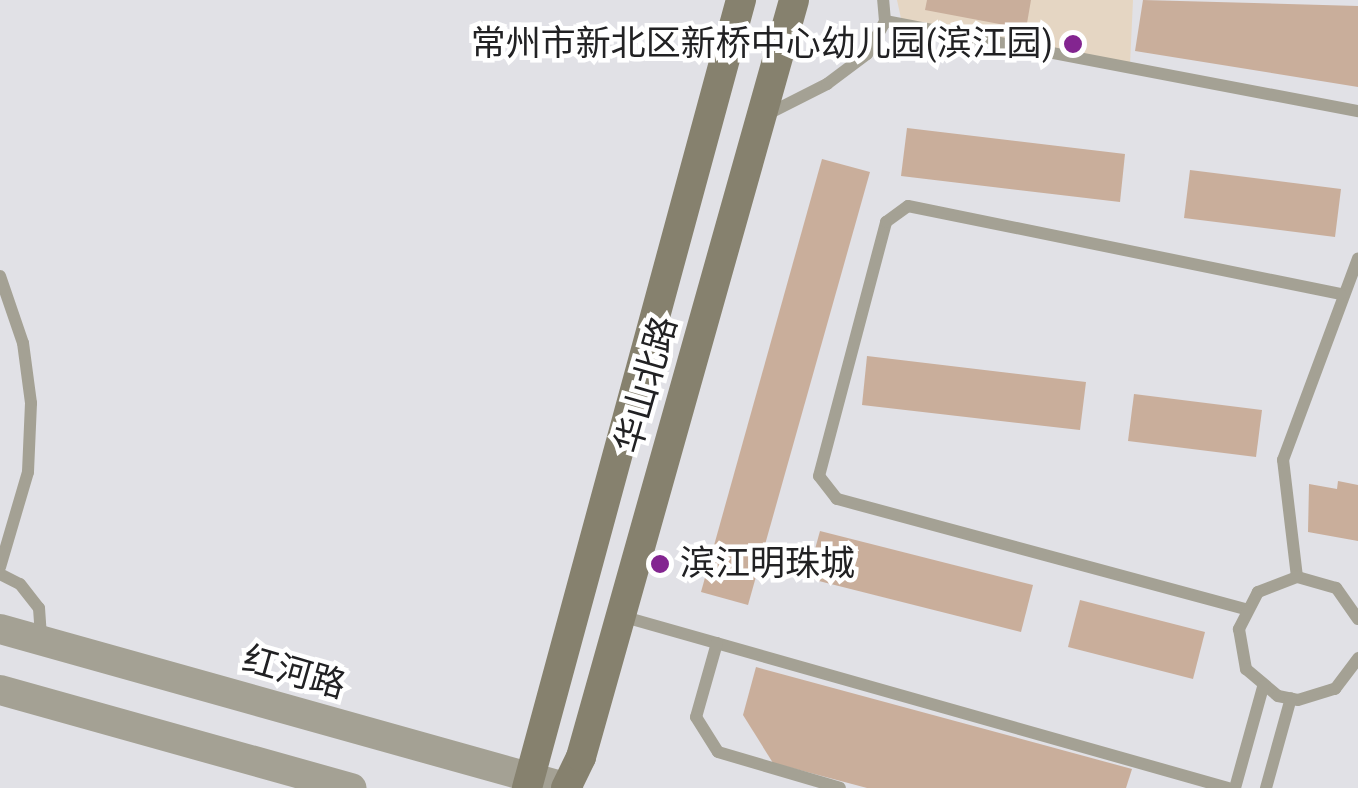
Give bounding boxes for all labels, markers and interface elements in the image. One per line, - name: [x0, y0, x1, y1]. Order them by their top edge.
- place label: 常州市新北区新桥中心幼儿园(滨江园): [471, 23, 1053, 65]
- marker: 常州市新北区新桥中心幼儿园(滨江园): [1062, 33, 1084, 55]
- street label: 华山北路: [608, 312, 686, 458]
- place label: 滨江明珠城: [680, 543, 855, 585]
- marker: 滨江明珠城: [649, 553, 671, 575]
- street label: 红河路: [238, 638, 350, 708]

